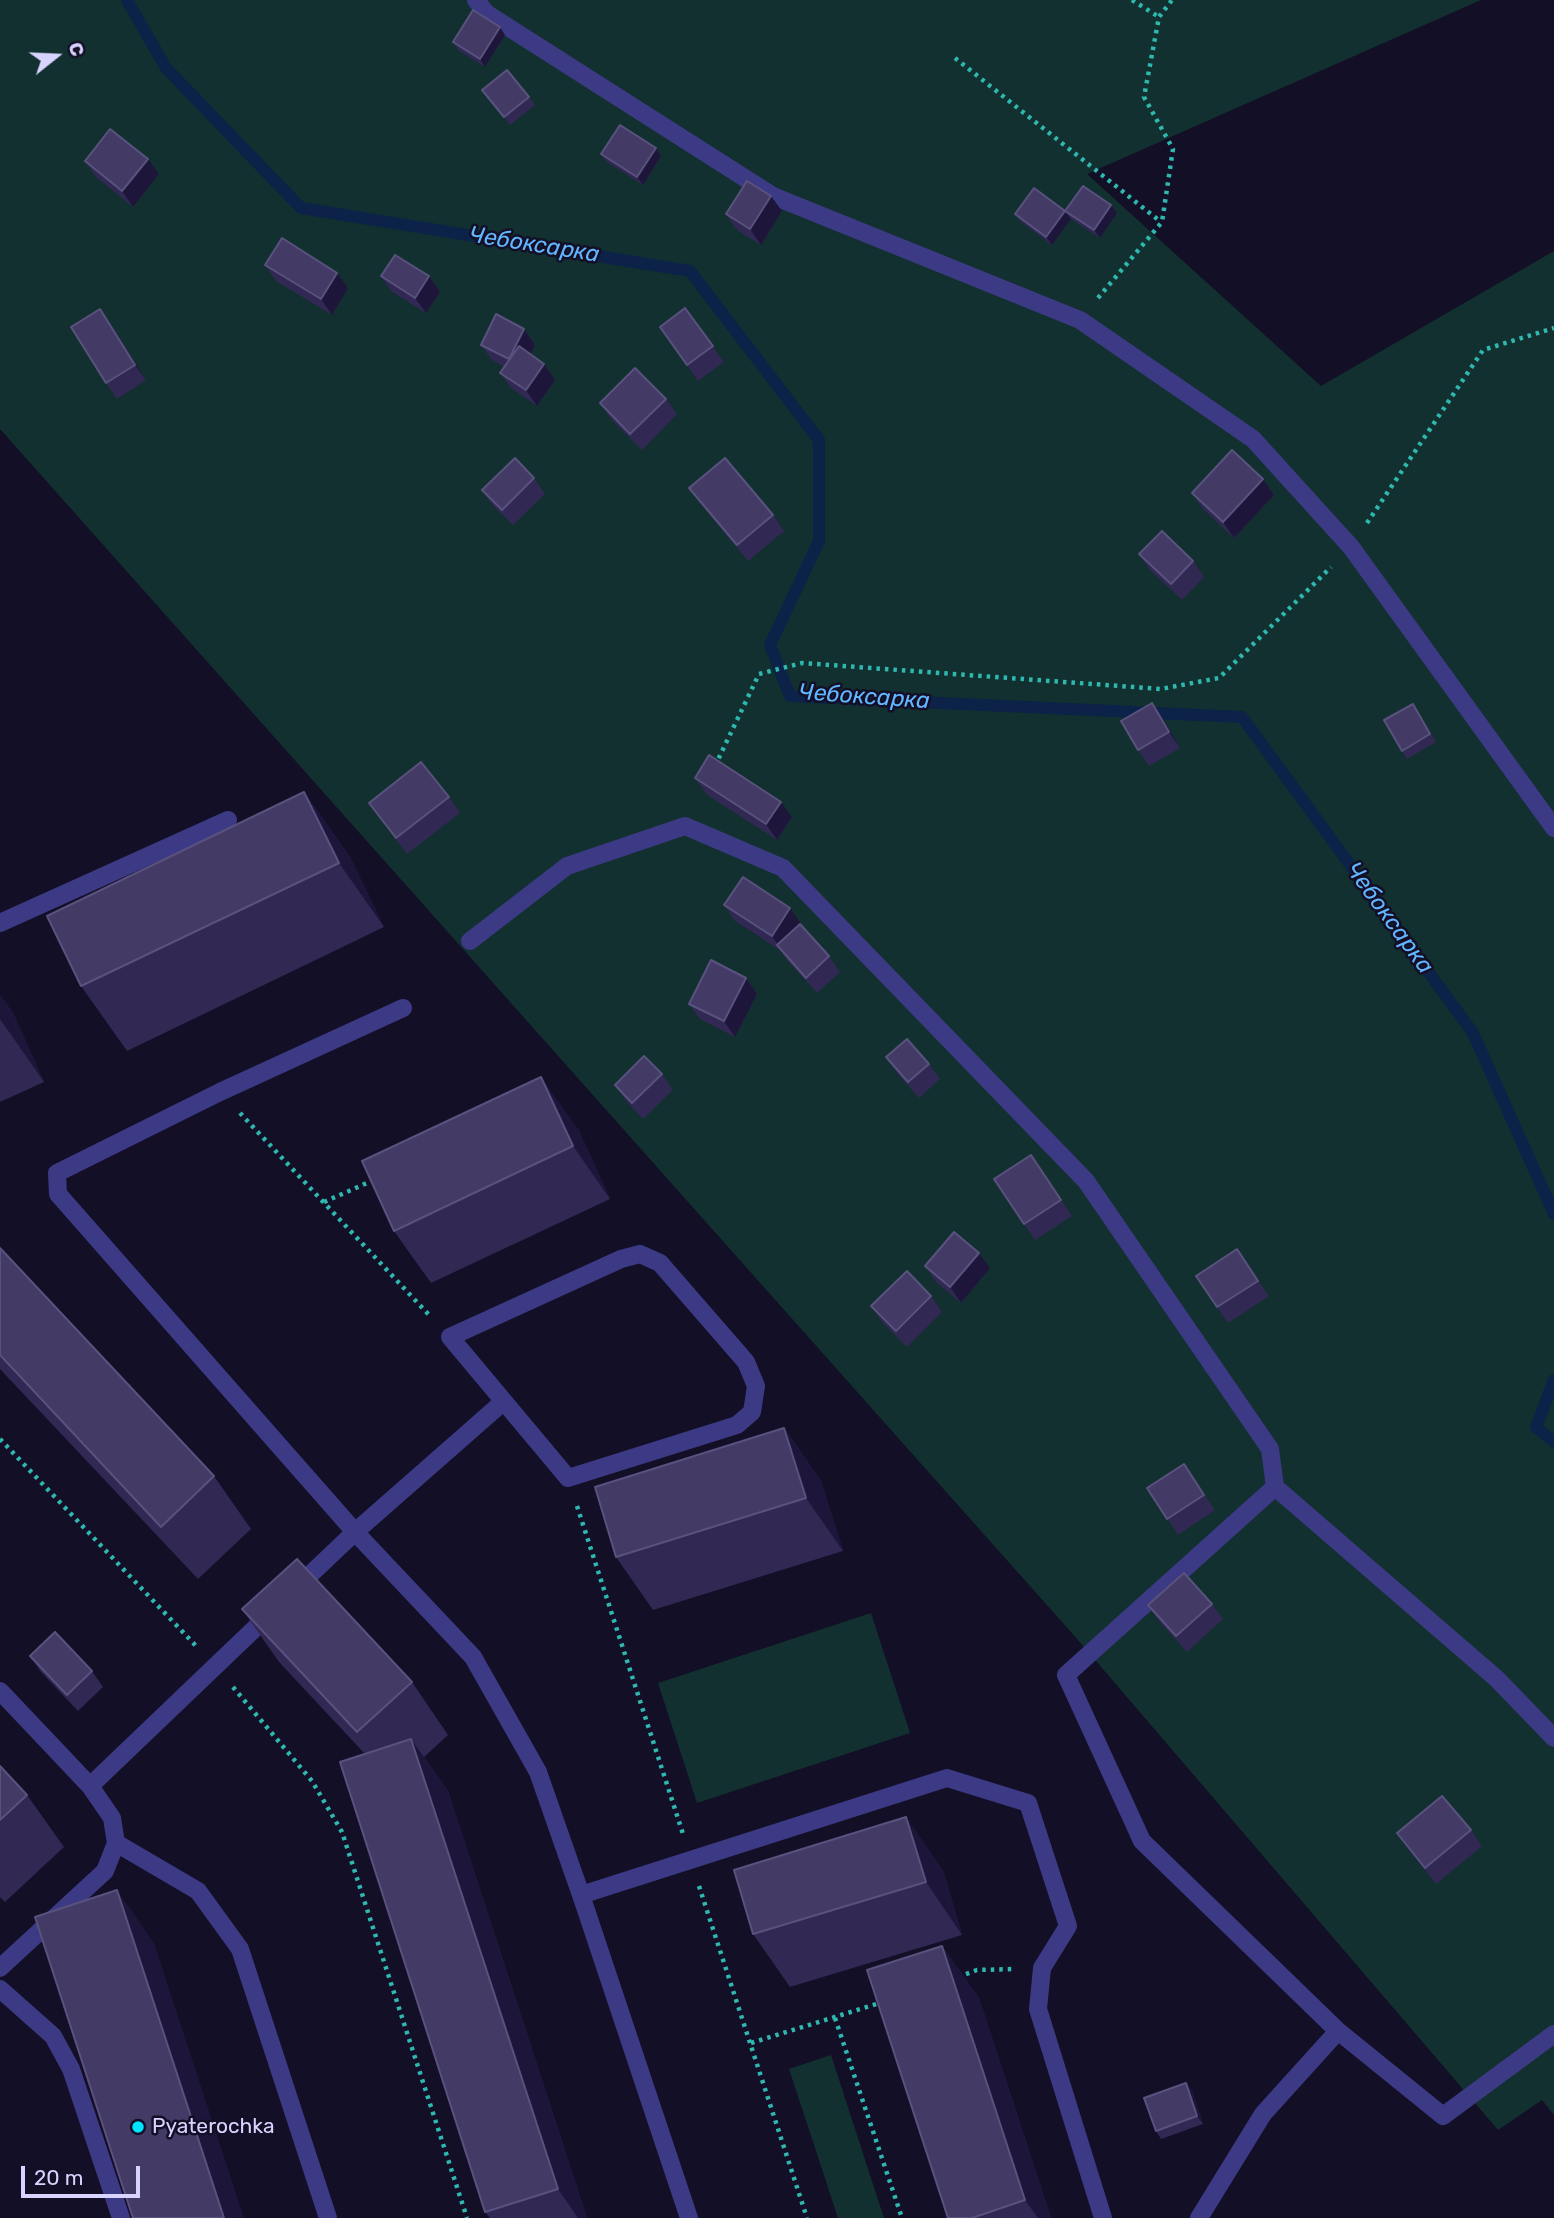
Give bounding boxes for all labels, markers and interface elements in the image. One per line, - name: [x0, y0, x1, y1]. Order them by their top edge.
- north arrow: [21, 21, 91, 91]
- text: С: [63, 39, 89, 59]
- water label: Чебоксарка: [467, 221, 601, 269]
- water label: Чебоксарка: [797, 679, 931, 715]
- water label: Чебоксарка: [1339, 857, 1439, 979]
- place label: Pyaterochka: [152, 2114, 275, 2140]
- marker: Pyaterochka: [130, 2119, 146, 2135]
- scale bar: [24, 2152, 144, 2196]
- text: 20 m: [34, 2165, 83, 2190]

